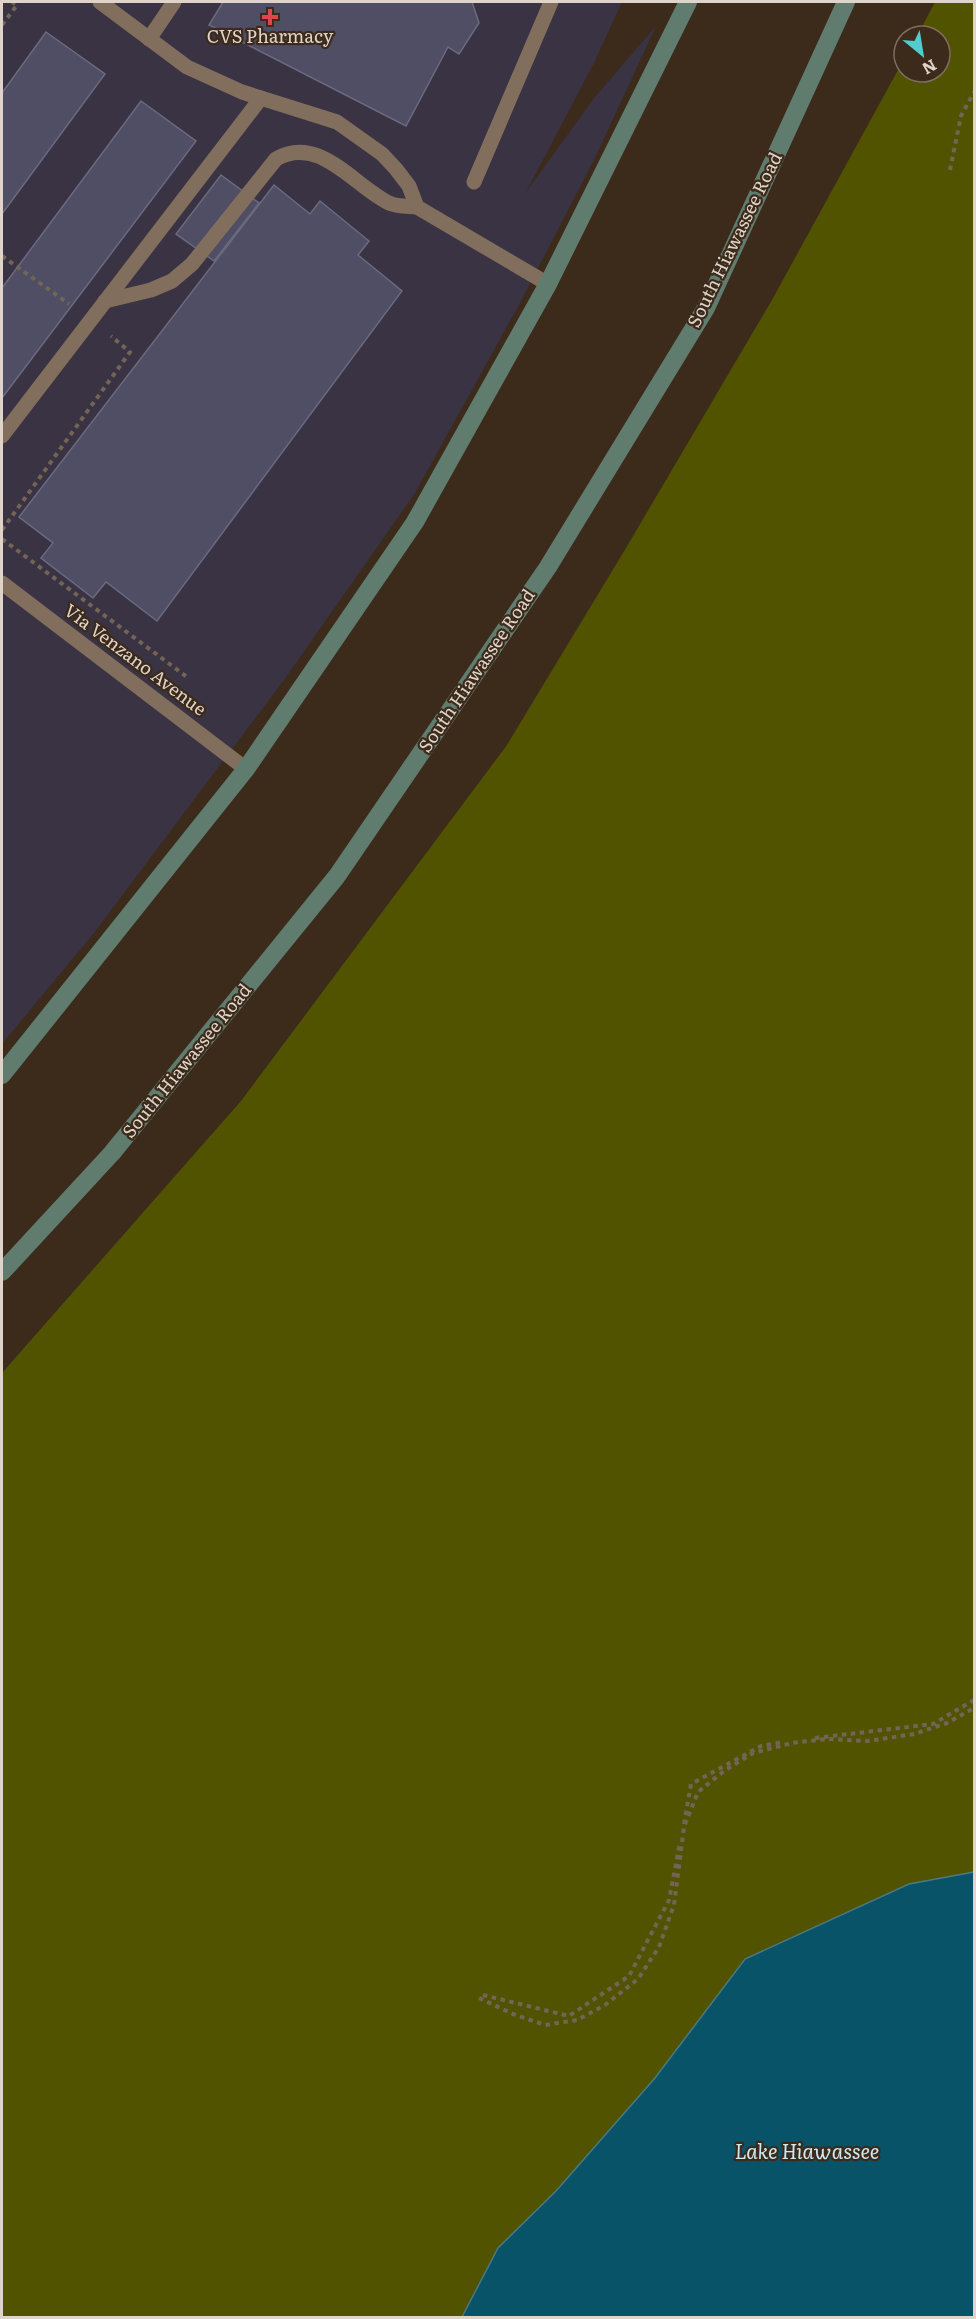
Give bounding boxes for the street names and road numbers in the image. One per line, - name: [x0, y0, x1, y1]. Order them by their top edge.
- street label: South Hiawassee Road: [679, 147, 788, 332]
- street label: South Hiawassee Road: [411, 583, 541, 757]
- street label: Via Venzano Avenue: [59, 596, 213, 721]
- street label: South Hiawassee Road: [115, 977, 257, 1143]

